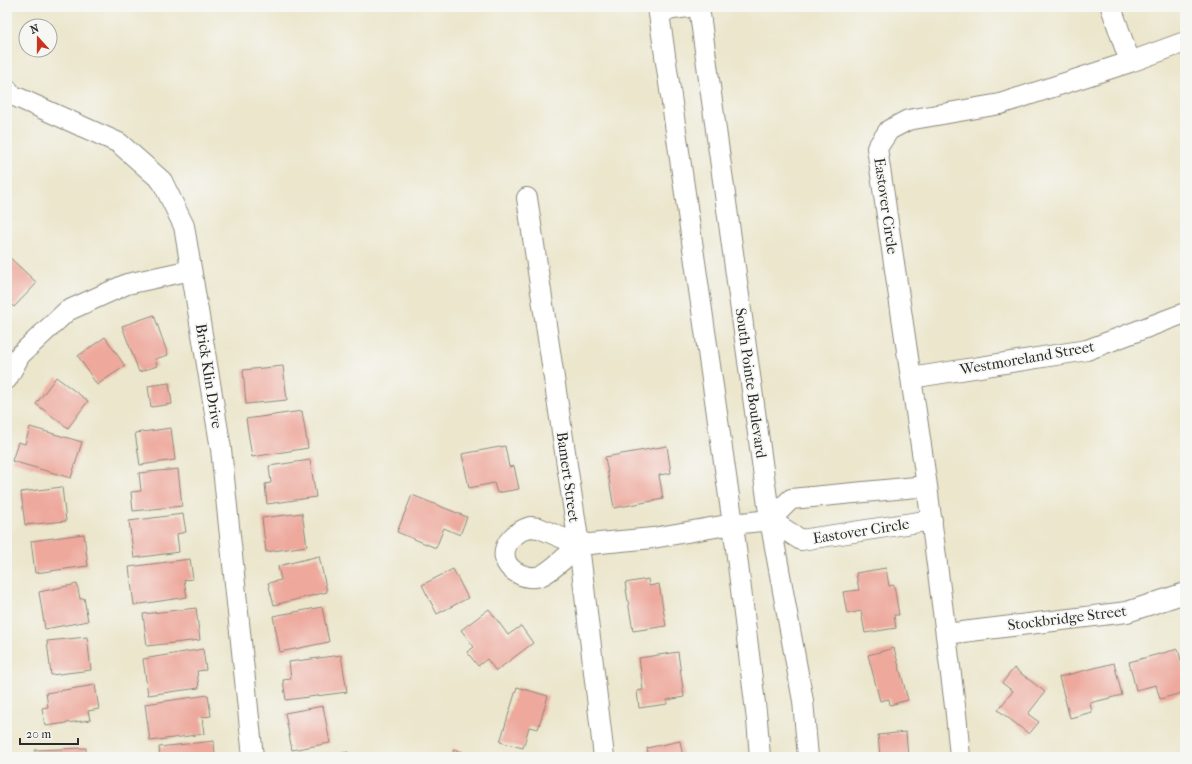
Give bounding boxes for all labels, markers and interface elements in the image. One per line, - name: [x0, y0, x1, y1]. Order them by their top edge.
- north arrow: [18, 18, 58, 58]
- text: N: [28, 21, 41, 37]
- street label: Eastover Circle: [870, 157, 902, 256]
- street label: South Pointe Boulevard: [732, 307, 771, 460]
- street label: Brick Klin Drive: [192, 322, 226, 430]
- street label: Westmoreland Street: [957, 337, 1096, 379]
- street label: Bamert Street: [553, 431, 583, 524]
- street label: Eastover Circle: [812, 514, 911, 548]
- street label: Stockbridge Street: [1006, 602, 1128, 634]
- scale bar: [20, 720, 78, 746]
- text: 20 m: [26, 727, 51, 741]

